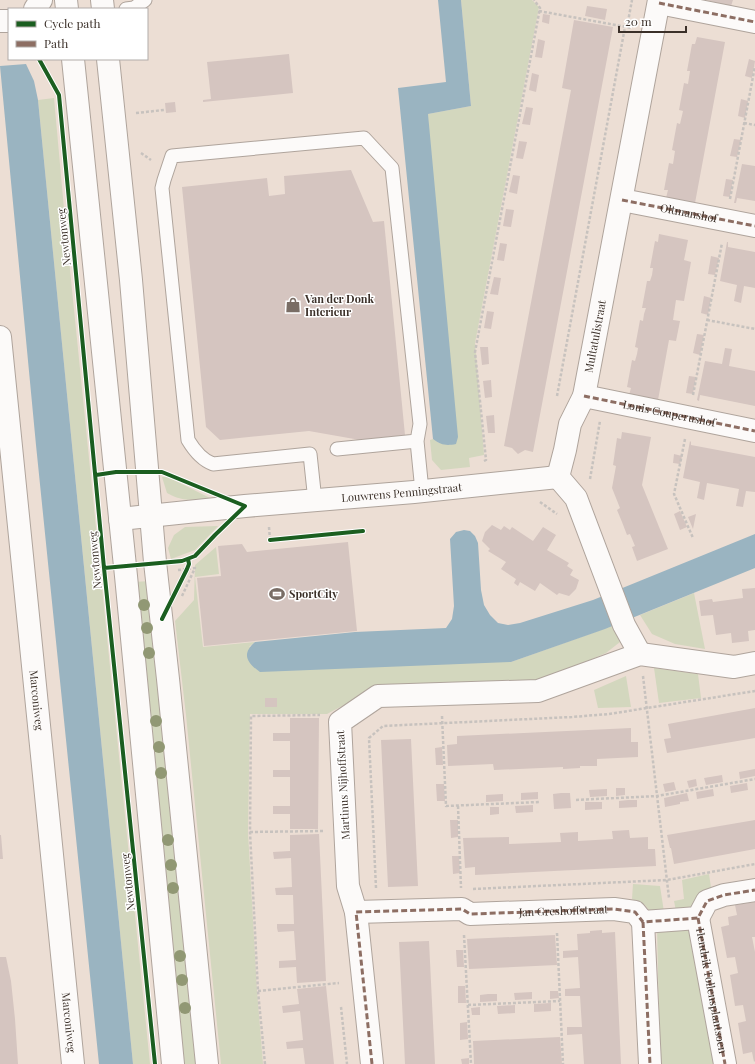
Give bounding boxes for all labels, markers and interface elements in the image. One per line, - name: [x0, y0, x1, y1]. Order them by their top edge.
- legend: [8, 8, 148, 60]
- scale bar: [619, 8, 686, 34]
- text: 20 m: [625, 13, 652, 29]
- text: Cycle path: [44, 15, 101, 31]
- text: Path: [44, 35, 68, 51]
- street label: Oltmanshof: [659, 200, 720, 226]
- street label: Newtonweg: [53, 207, 74, 267]
- place label: Van der Donk Interieur: [304, 291, 375, 319]
- shop icon: Van der Donk Interieur: [284, 296, 302, 314]
- street label: Multatulistraat: [581, 298, 609, 374]
- street label: Louis Couperushof: [622, 396, 718, 430]
- street label: Louwrens Penningstraat: [341, 479, 463, 505]
- street label: Newtonweg: [84, 530, 104, 589]
- sports icon: SportCity: [268, 585, 286, 603]
- place label: SportCity: [289, 586, 338, 601]
- street label: Marconiweg: [26, 669, 47, 731]
- street label: Martinus Nijhoffstraat: [332, 730, 353, 840]
- street label: Newtonweg: [117, 852, 138, 912]
- street label: Jan Greshoffstraat: [518, 901, 608, 919]
- street label: Hendrik Tollensplantsoen: [693, 927, 731, 1055]
- street label: Marconiweg: [59, 992, 80, 1054]

